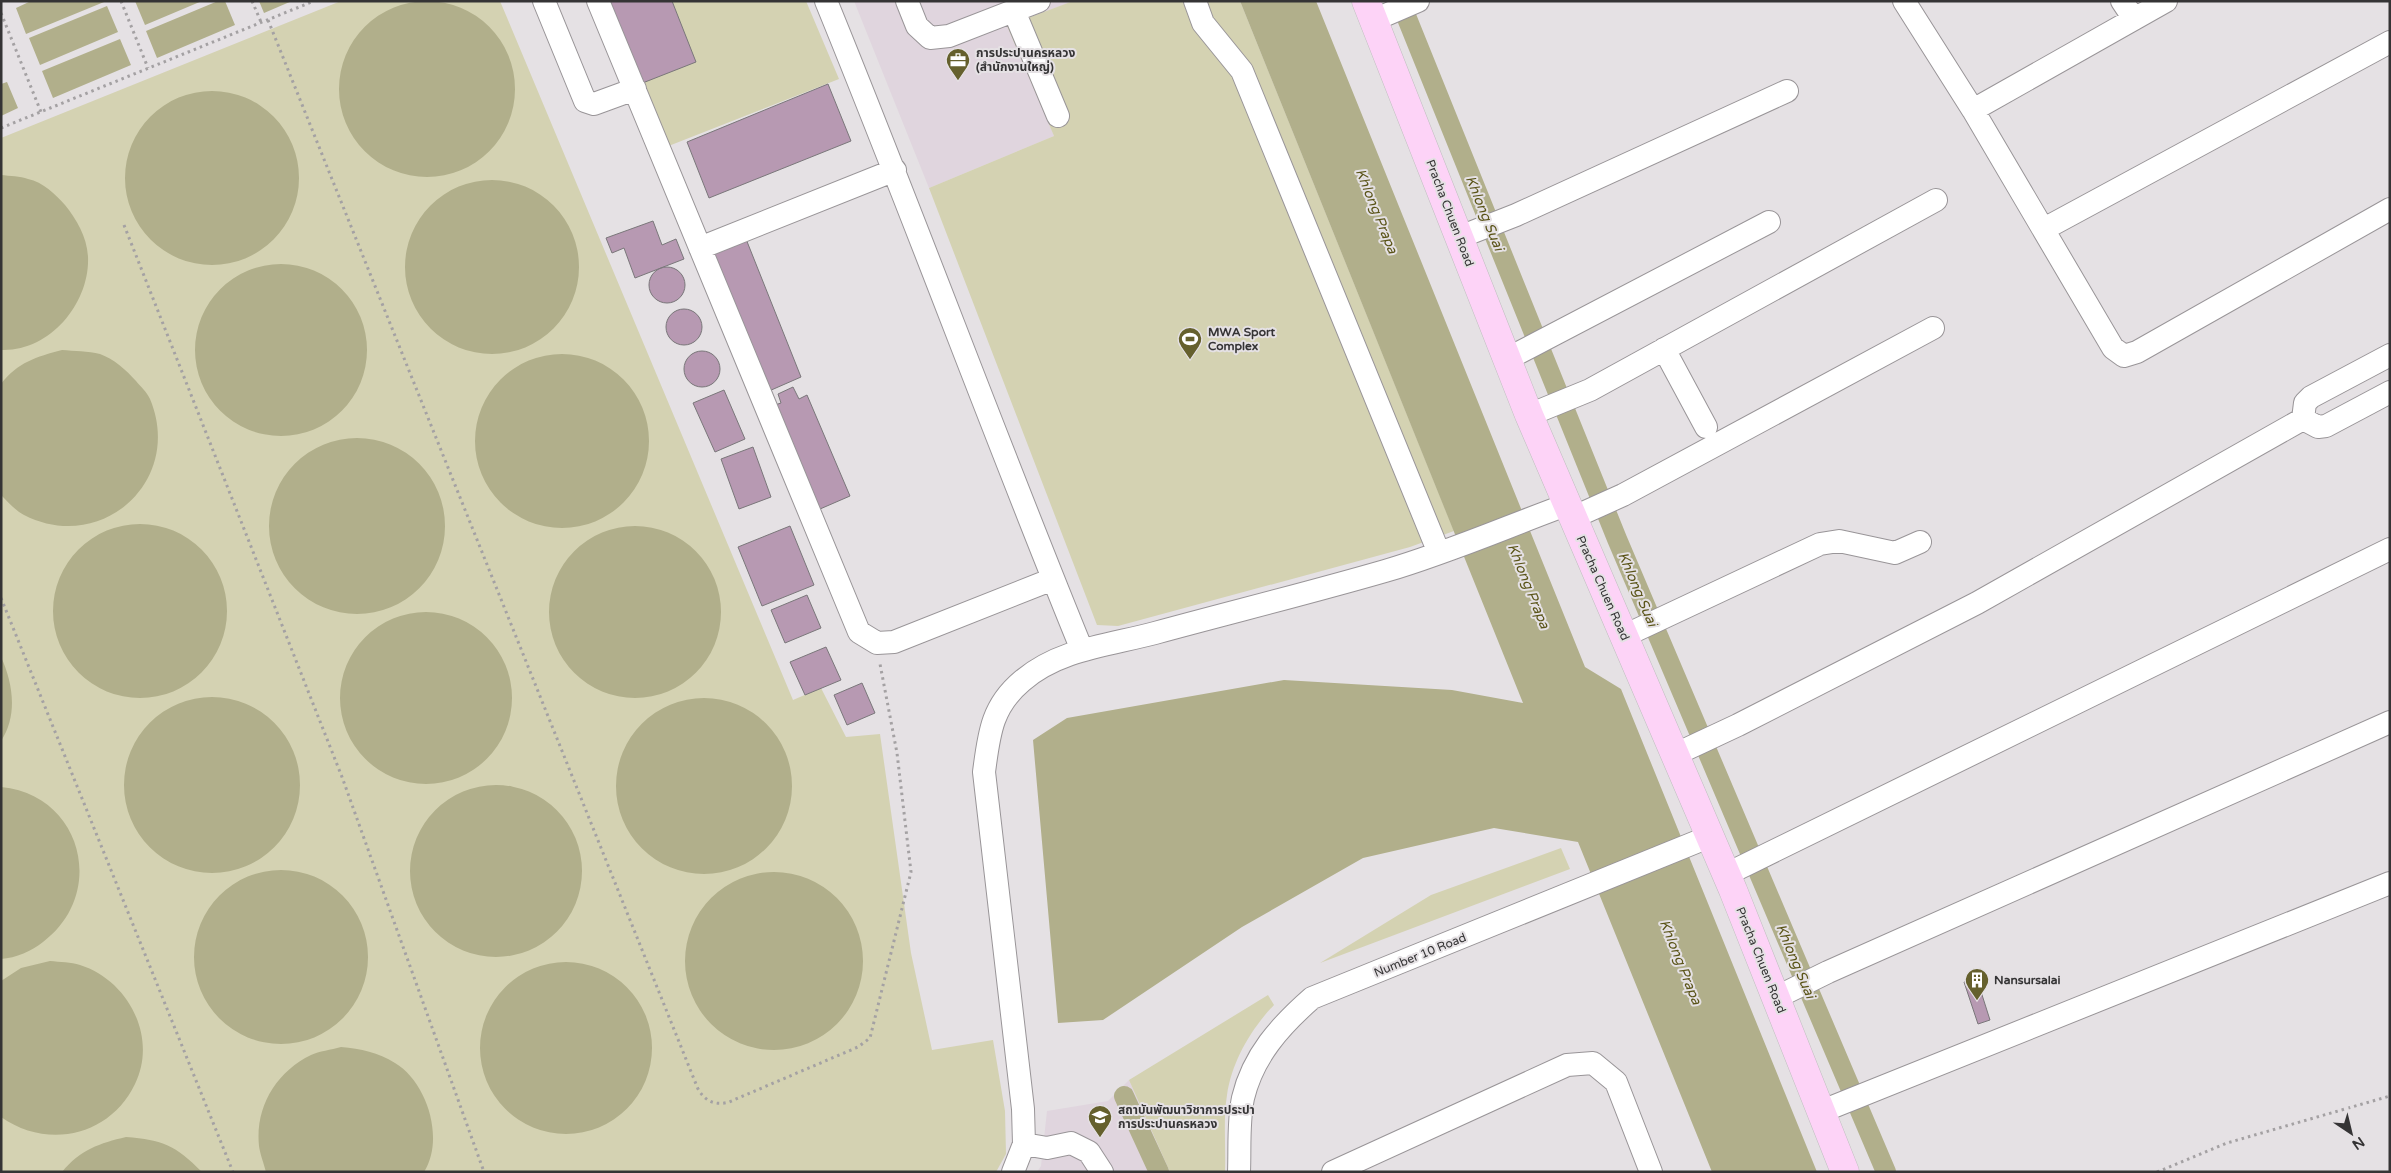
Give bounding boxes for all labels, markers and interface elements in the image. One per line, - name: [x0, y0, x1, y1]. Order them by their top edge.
- place label: การประปานครหลวง (สำนักงานใหญ่): [976, 46, 1075, 74]
- office icon: การประปานครหลวง (สำนักงานใหญ่): [945, 47, 971, 81]
- street label: Pracha Chuen Road: [1423, 158, 1477, 268]
- water label: Khlong Prapa: [1352, 166, 1402, 257]
- water label: Khlong Suai: [1462, 173, 1508, 255]
- place label: MWA Sport Complex: [1208, 325, 1276, 354]
- sports icon: MWA Sport Complex: [1177, 326, 1203, 360]
- street label: Pracha Chuen Road: [1574, 533, 1632, 643]
- water label: Khlong Prapa: [1504, 541, 1554, 632]
- water label: Khlong Suai: [1614, 549, 1661, 630]
- street label: Pracha Chuen Road: [1733, 905, 1789, 1015]
- water label: Khlong Prapa: [1656, 917, 1706, 1008]
- water label: Khlong Suai: [1772, 921, 1819, 1002]
- street label: Number 10 Road: [1372, 930, 1468, 980]
- building icon: Nansursalai: [1964, 967, 1990, 1001]
- place label: Nansursalai: [1994, 973, 2061, 987]
- place label: สถาบันพัฒนาวิชาการประปา การประปานครหลวง: [1118, 1103, 1255, 1131]
- school or university icon: สถาบันพัฒนาวิชาการประปา การประปานครหลวง: [1087, 1104, 1113, 1138]
- north arrow: [2326, 1108, 2376, 1158]
- text: N: [2349, 1133, 2368, 1153]

